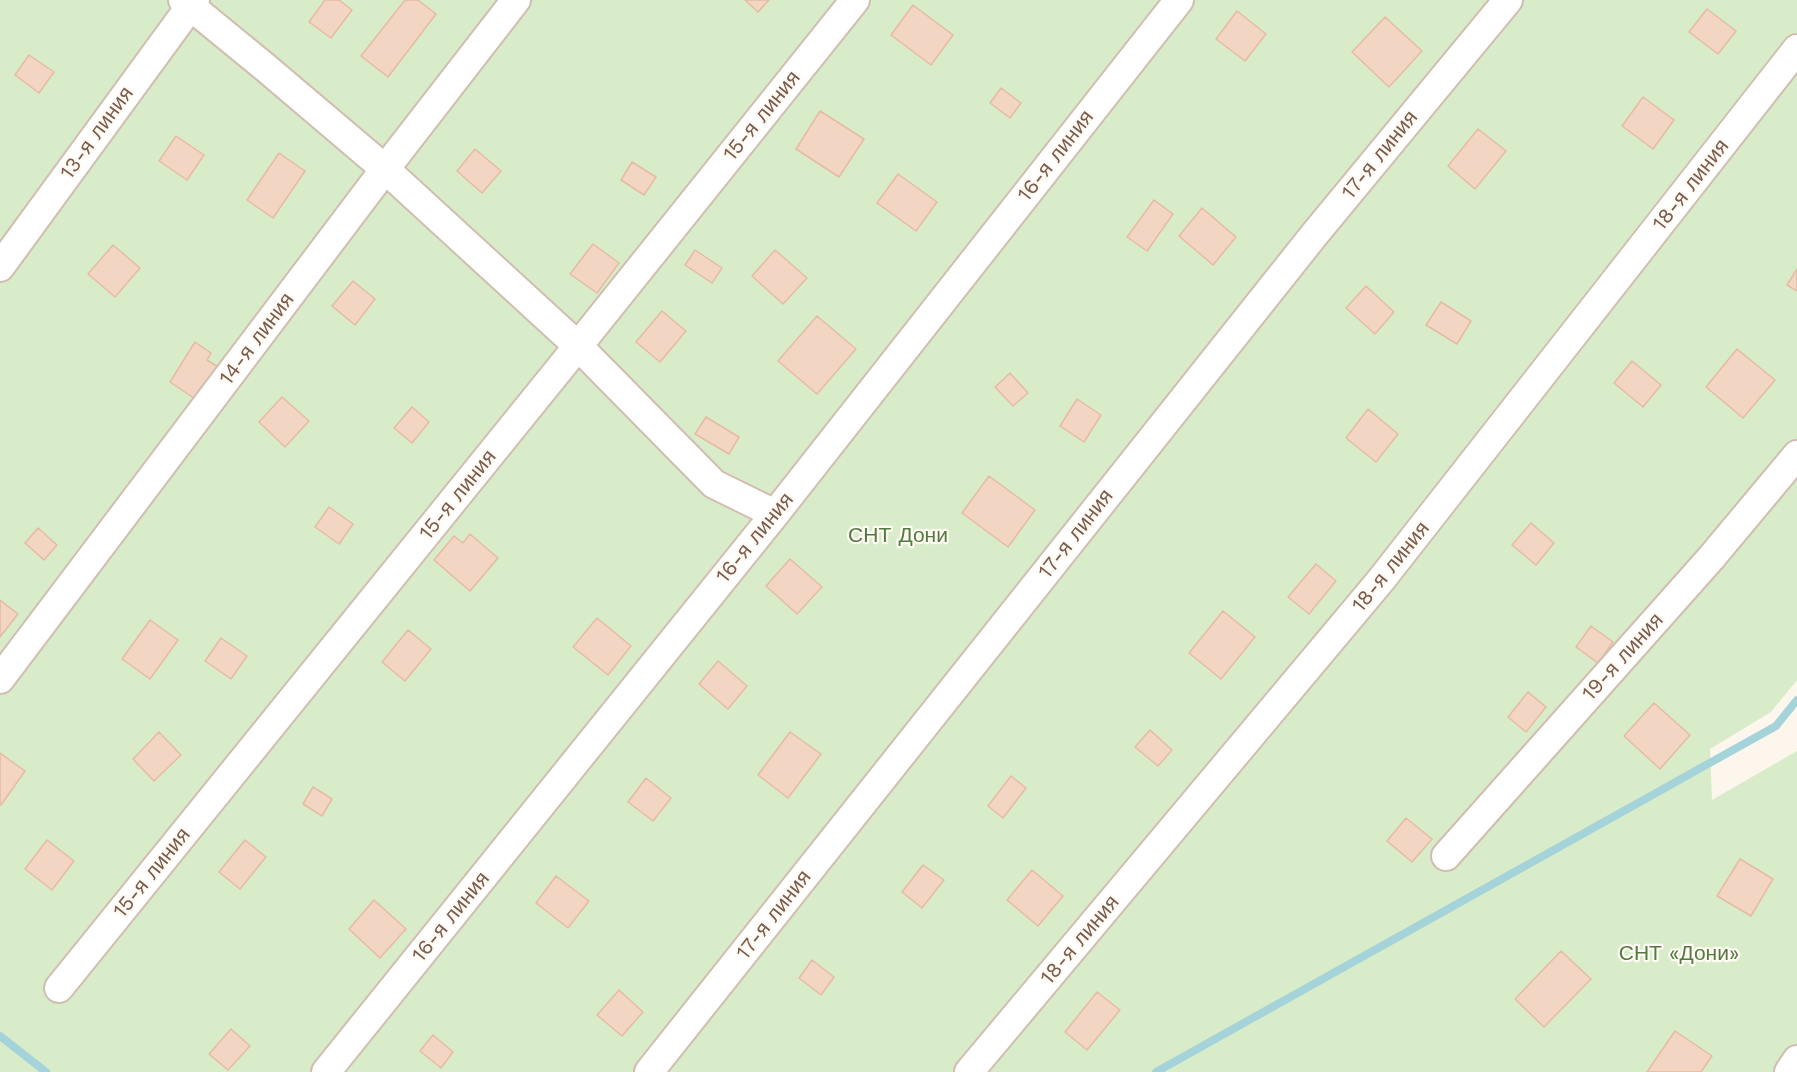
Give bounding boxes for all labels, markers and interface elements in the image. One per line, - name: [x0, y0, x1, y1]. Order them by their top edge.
- street label: 15-я линия: [718, 66, 806, 166]
- street label: 13-я линия: [55, 82, 139, 184]
- street label: 16-я линия: [1013, 105, 1099, 207]
- street label: 17-я линия: [1337, 106, 1423, 204]
- street label: 18-я линия: [1648, 134, 1734, 236]
- street label: 14-я линия: [214, 288, 300, 390]
- street label: 15-я линия: [414, 445, 502, 545]
- street label: 17-я линия: [1033, 484, 1119, 584]
- street label: 16-я линия: [711, 488, 799, 588]
- street label: 18-я линия: [1347, 517, 1435, 617]
- park label: СНТ Дони: [848, 523, 948, 549]
- street label: 19-я линия: [1577, 608, 1669, 706]
- street label: 15-я линия: [108, 823, 196, 923]
- street label: 17-я линия: [731, 865, 817, 965]
- street label: 16-я линия: [407, 867, 495, 967]
- street label: 18-я линия: [1035, 890, 1125, 990]
- park label: СНТ «Дони»: [1619, 941, 1739, 967]

